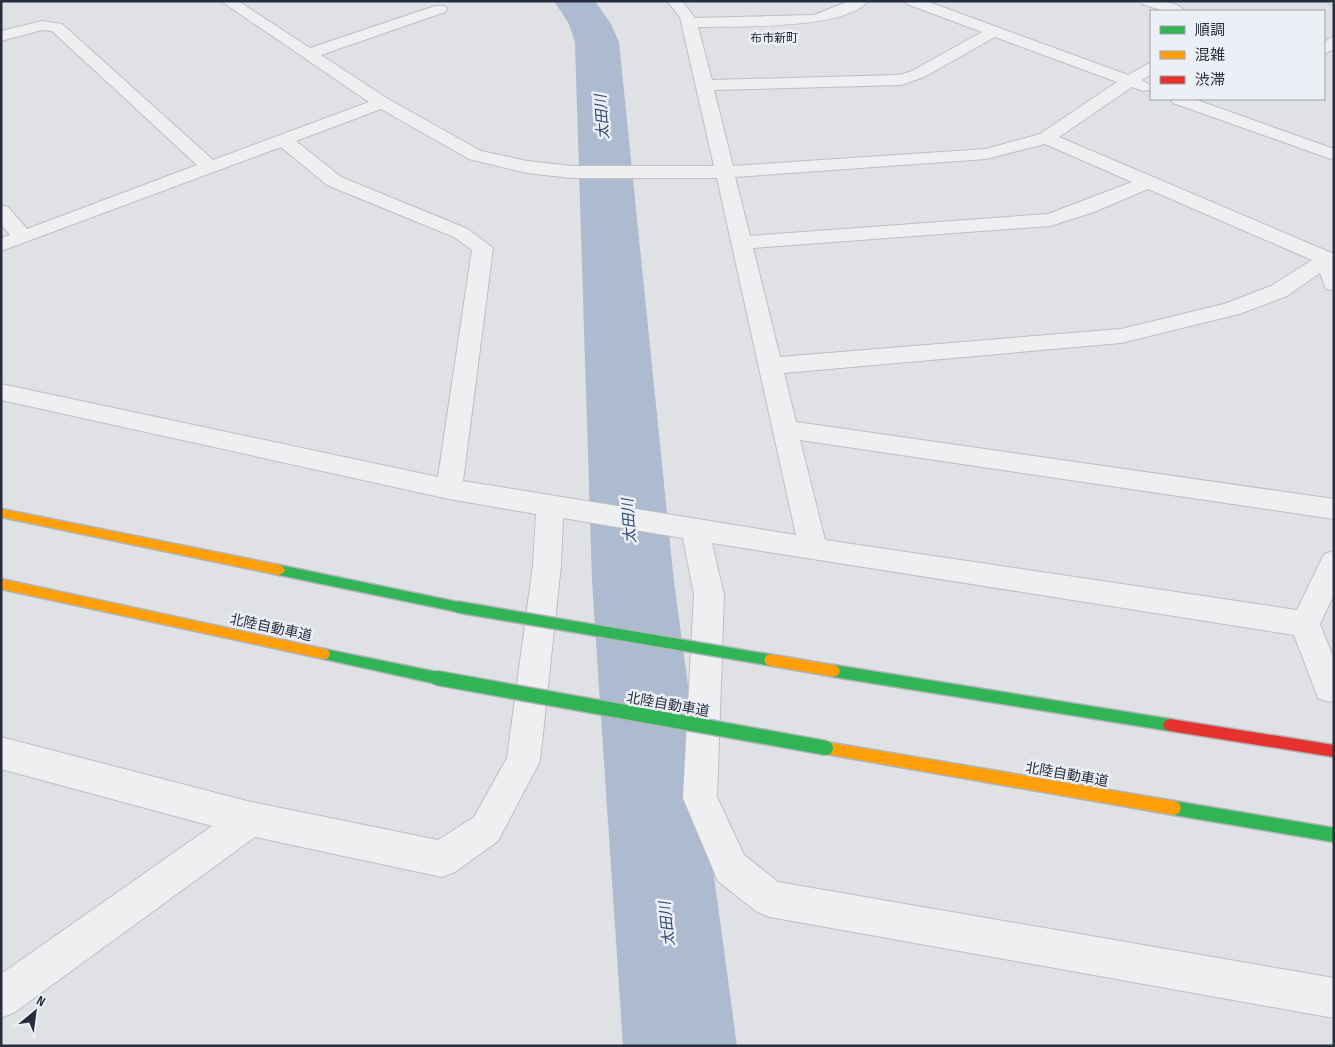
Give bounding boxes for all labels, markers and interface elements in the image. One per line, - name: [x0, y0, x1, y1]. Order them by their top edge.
- legend: [1150, 10, 1325, 100]
- text: 順調: [1195, 21, 1225, 40]
- district label: 布市新町: [750, 31, 798, 46]
- text: 混雑: [1195, 46, 1225, 65]
- text: 渋滞: [1195, 71, 1225, 90]
- water label: 太田川: [591, 92, 614, 140]
- water label: 太田川: [618, 496, 641, 544]
- street label: 北陸自動車道: [228, 610, 314, 645]
- street label: 北陸自動車道: [625, 689, 711, 720]
- street label: 北陸自動車道: [1024, 759, 1110, 790]
- water label: 太田川: [655, 899, 679, 947]
- north arrow: [10, 987, 60, 1037]
- text: N: [34, 992, 48, 1010]

